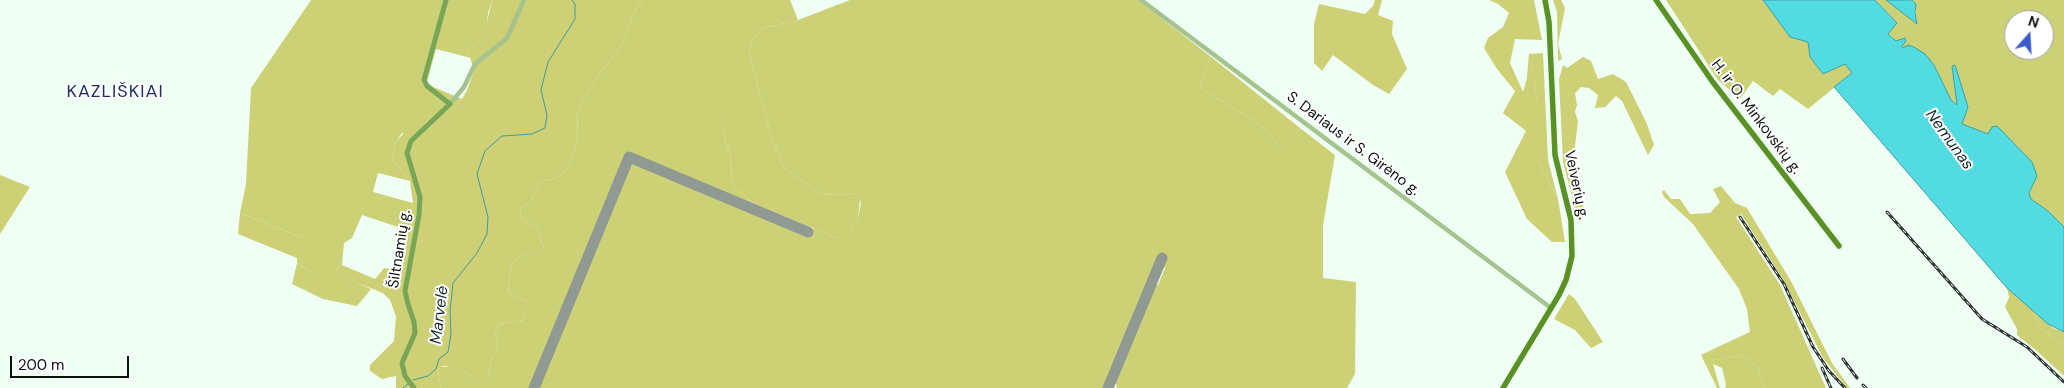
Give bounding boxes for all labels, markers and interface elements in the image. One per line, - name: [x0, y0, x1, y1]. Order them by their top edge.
- north arrow: [2004, 10, 2054, 60]
- text: N: [2026, 12, 2041, 32]
- street label: H. ir O. Minkovskių g.: [1707, 56, 1805, 178]
- district label: KAZLIŠKIAI: [65, 81, 165, 103]
- street label: S. Dariaus ir S. Girėno g.: [1283, 88, 1423, 200]
- water label: Nemunas: [1921, 106, 1977, 174]
- street label: Veiverių g.: [1560, 149, 1592, 221]
- street label: Šiltnamių g.: [385, 208, 415, 290]
- water label: Marvelė: [427, 285, 453, 345]
- scale bar: [12, 346, 131, 378]
- text: 200 m: [18, 355, 64, 375]

